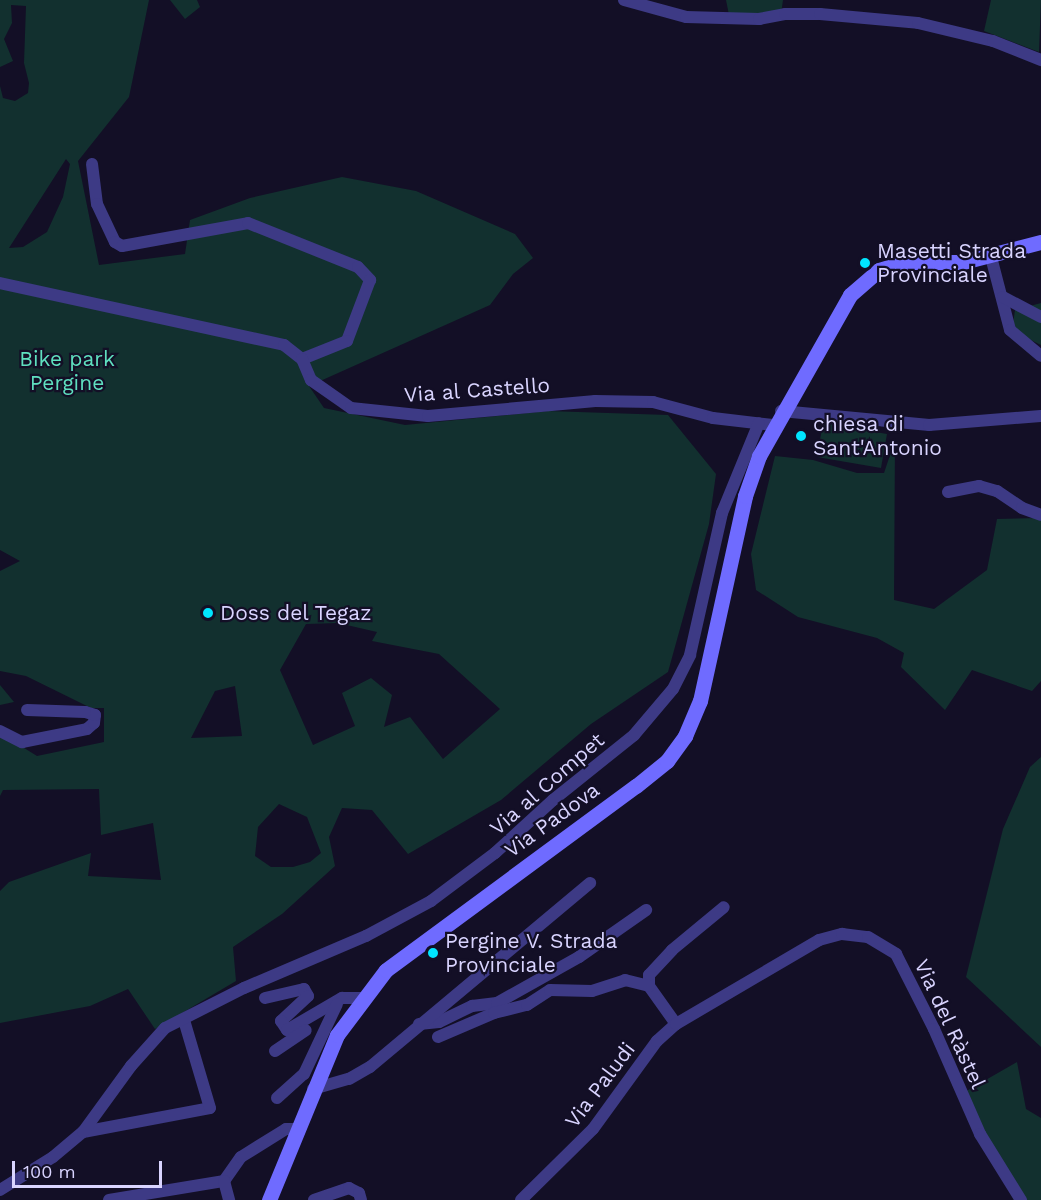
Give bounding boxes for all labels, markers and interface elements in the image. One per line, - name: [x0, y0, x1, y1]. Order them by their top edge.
- place label: Masetti Strada Provinciale: [877, 238, 1026, 288]
- marker: Masetti Strada Provinciale: [858, 256, 872, 270]
- park label: Bike park Pergine: [19, 346, 115, 396]
- street label: Via al Castello: [403, 372, 551, 408]
- place label: chiesa di Sant'Antonio: [813, 411, 942, 461]
- marker: chiesa di Sant'Antonio: [794, 429, 808, 443]
- place label: Doss del Tegaz: [220, 600, 373, 626]
- marker: Doss del Tegaz: [201, 606, 215, 620]
- street label: Via al Compet: [484, 727, 610, 841]
- street label: Via Padova: [500, 777, 604, 863]
- place label: Pergine V. Strada Provinciale: [445, 928, 618, 978]
- marker: Pergine V. Strada Provinciale: [426, 946, 440, 960]
- street label: Via del Ràstel: [909, 955, 991, 1093]
- street label: Via Paludi: [560, 1037, 640, 1133]
- scale bar: [15, 1149, 165, 1187]
- text: 100 m: [23, 1161, 76, 1182]

